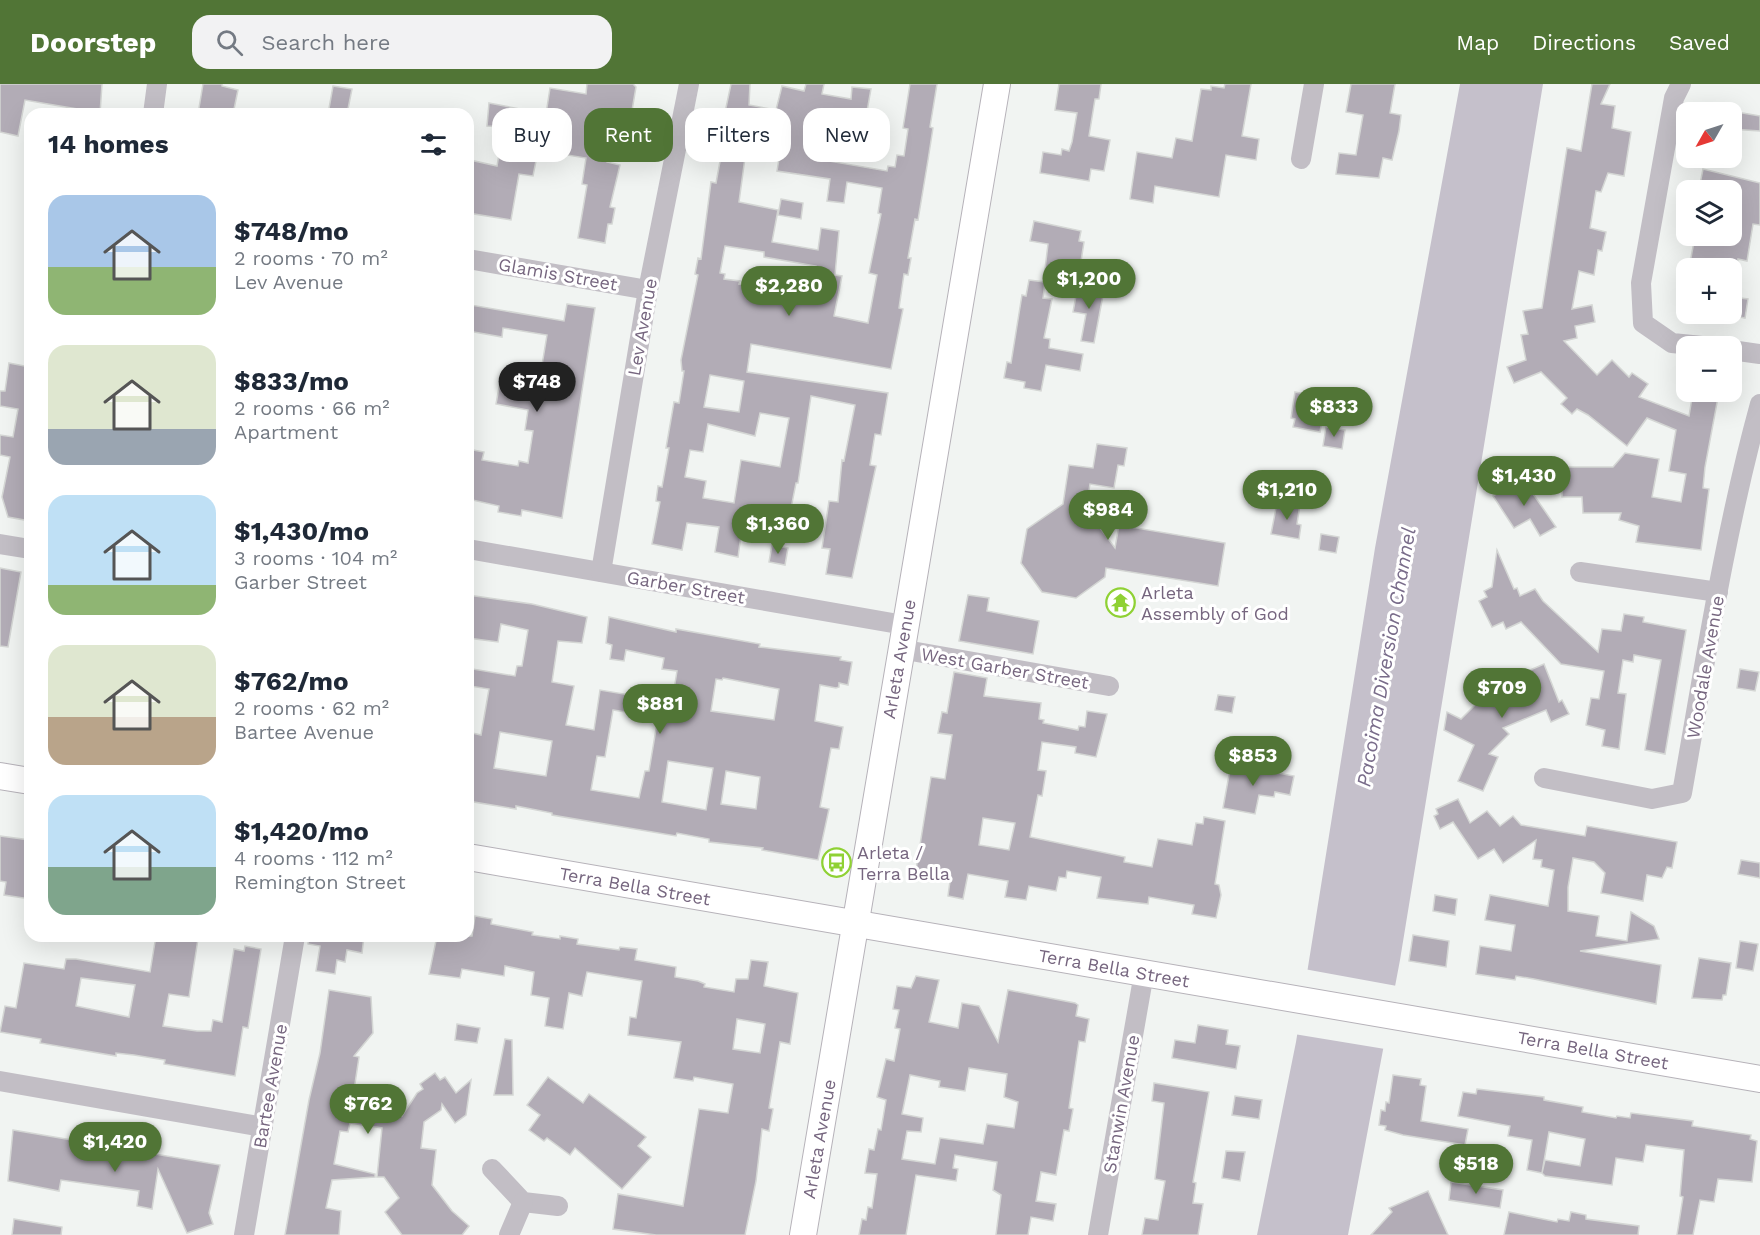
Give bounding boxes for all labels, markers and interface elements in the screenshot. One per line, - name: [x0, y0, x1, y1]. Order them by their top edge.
- search box: [192, 15, 612, 69]
- text: Doorstep: [30, 26, 156, 59]
- icon: search: [213, 26, 246, 59]
- text: Search here: [261, 30, 390, 55]
- text: Map: [1456, 30, 1499, 55]
- text: Directions: [1532, 30, 1636, 55]
- text: Saved: [1669, 30, 1730, 55]
- north arrow: [1676, 102, 1742, 168]
- map controls: [1676, 102, 1742, 402]
- chip: Buy: [492, 108, 572, 162]
- chip: Rent: [584, 108, 673, 162]
- chip: Filters: [685, 108, 791, 162]
- chip: New: [803, 108, 890, 162]
- icon: filters: [417, 128, 450, 161]
- text: 14 homes: [48, 129, 169, 159]
- button: layers: [1676, 180, 1742, 246]
- text: $748/mo: [234, 216, 349, 246]
- icon: home: [96, 219, 168, 291]
- text: 2 rooms · 70 m²: [234, 246, 388, 270]
- street label: Glamis Street: [497, 253, 620, 295]
- button: +: [1676, 258, 1742, 324]
- pin: $1,200: [1040, 259, 1138, 310]
- pin: $2,280: [740, 266, 838, 317]
- text: $1,200: [1057, 266, 1121, 290]
- text: Lev Avenue: [234, 270, 344, 294]
- text: $2,280: [755, 273, 823, 297]
- street label: Lev Avenue: [623, 277, 661, 377]
- button: −: [1676, 336, 1742, 402]
- pin: $748: [501, 362, 573, 413]
- text: $833/mo: [234, 366, 349, 396]
- icon: home: [96, 369, 168, 441]
- text: $748: [513, 369, 561, 393]
- pin: $833: [1298, 387, 1370, 438]
- text: $833: [1310, 394, 1358, 418]
- text: 2 rooms · 66 m²: [234, 396, 390, 420]
- text: Apartment: [234, 420, 338, 444]
- pin: $1,430: [1475, 456, 1573, 507]
- text: $1,430: [1492, 463, 1556, 487]
- pin: $1,210: [1238, 470, 1336, 521]
- text: $1,210: [1257, 477, 1317, 501]
- pin: $984: [1072, 490, 1144, 541]
- text: $984: [1083, 497, 1133, 521]
- pin: $1,360: [729, 504, 827, 555]
- text: $1,360: [746, 511, 810, 535]
- text: $1,430/mo: [234, 516, 369, 546]
- icon: home: [96, 519, 168, 591]
- water label: Pacoima Diversion Channel: [1351, 525, 1421, 789]
- text: 3 rooms · 104 m²: [234, 546, 397, 570]
- street label: Garber Street: [625, 566, 747, 608]
- text: Garber Street: [234, 570, 367, 594]
- place label: Arleta Assembly of God: [1141, 582, 1289, 624]
- temple icon: Arleta Assembly of God: [1104, 586, 1136, 618]
- street label: Woodale Avenue: [1682, 594, 1728, 740]
- street label: Arleta Avenue: [878, 597, 920, 721]
- street label: West Garber Street: [920, 643, 1091, 693]
- text: $762/mo: [234, 666, 349, 696]
- pin: $709: [1466, 668, 1538, 719]
- icon: home: [96, 669, 168, 741]
- text: $709: [1477, 675, 1527, 699]
- pin: $881: [624, 684, 696, 735]
- text: $881: [637, 691, 683, 715]
- text: 2 rooms · 62 m²: [234, 696, 389, 720]
- text: Bartee Avenue: [234, 720, 374, 744]
- pin: $853: [1217, 736, 1289, 787]
- text: $853: [1229, 743, 1277, 767]
- text: $1,420/mo: [234, 816, 369, 846]
- icon: home: [96, 819, 168, 891]
- place label: Arleta / Terra Bella: [857, 842, 950, 884]
- text: 4 rooms · 112 m²: [234, 846, 393, 870]
- bus stop icon: Arleta / Terra Bella: [820, 846, 852, 878]
- street label: Terra Bella Street: [558, 862, 713, 910]
- text: Remington Street: [234, 870, 406, 894]
- street label: Terra Bella Street: [1037, 944, 1192, 992]
- street label: Bartee Avenue: [249, 1022, 291, 1150]
- street label: Terra Bella Street: [1516, 1026, 1671, 1074]
- street label: Stanwin Avenue: [1098, 1033, 1144, 1175]
- street label: Arleta Avenue: [798, 1077, 840, 1201]
- pin: $762: [332, 1084, 404, 1135]
- text: $762: [344, 1091, 392, 1115]
- pin: $1,420: [66, 1122, 164, 1173]
- text: $1,420: [83, 1129, 147, 1153]
- pin: $518: [1440, 1144, 1512, 1195]
- text: $518: [1453, 1151, 1499, 1175]

